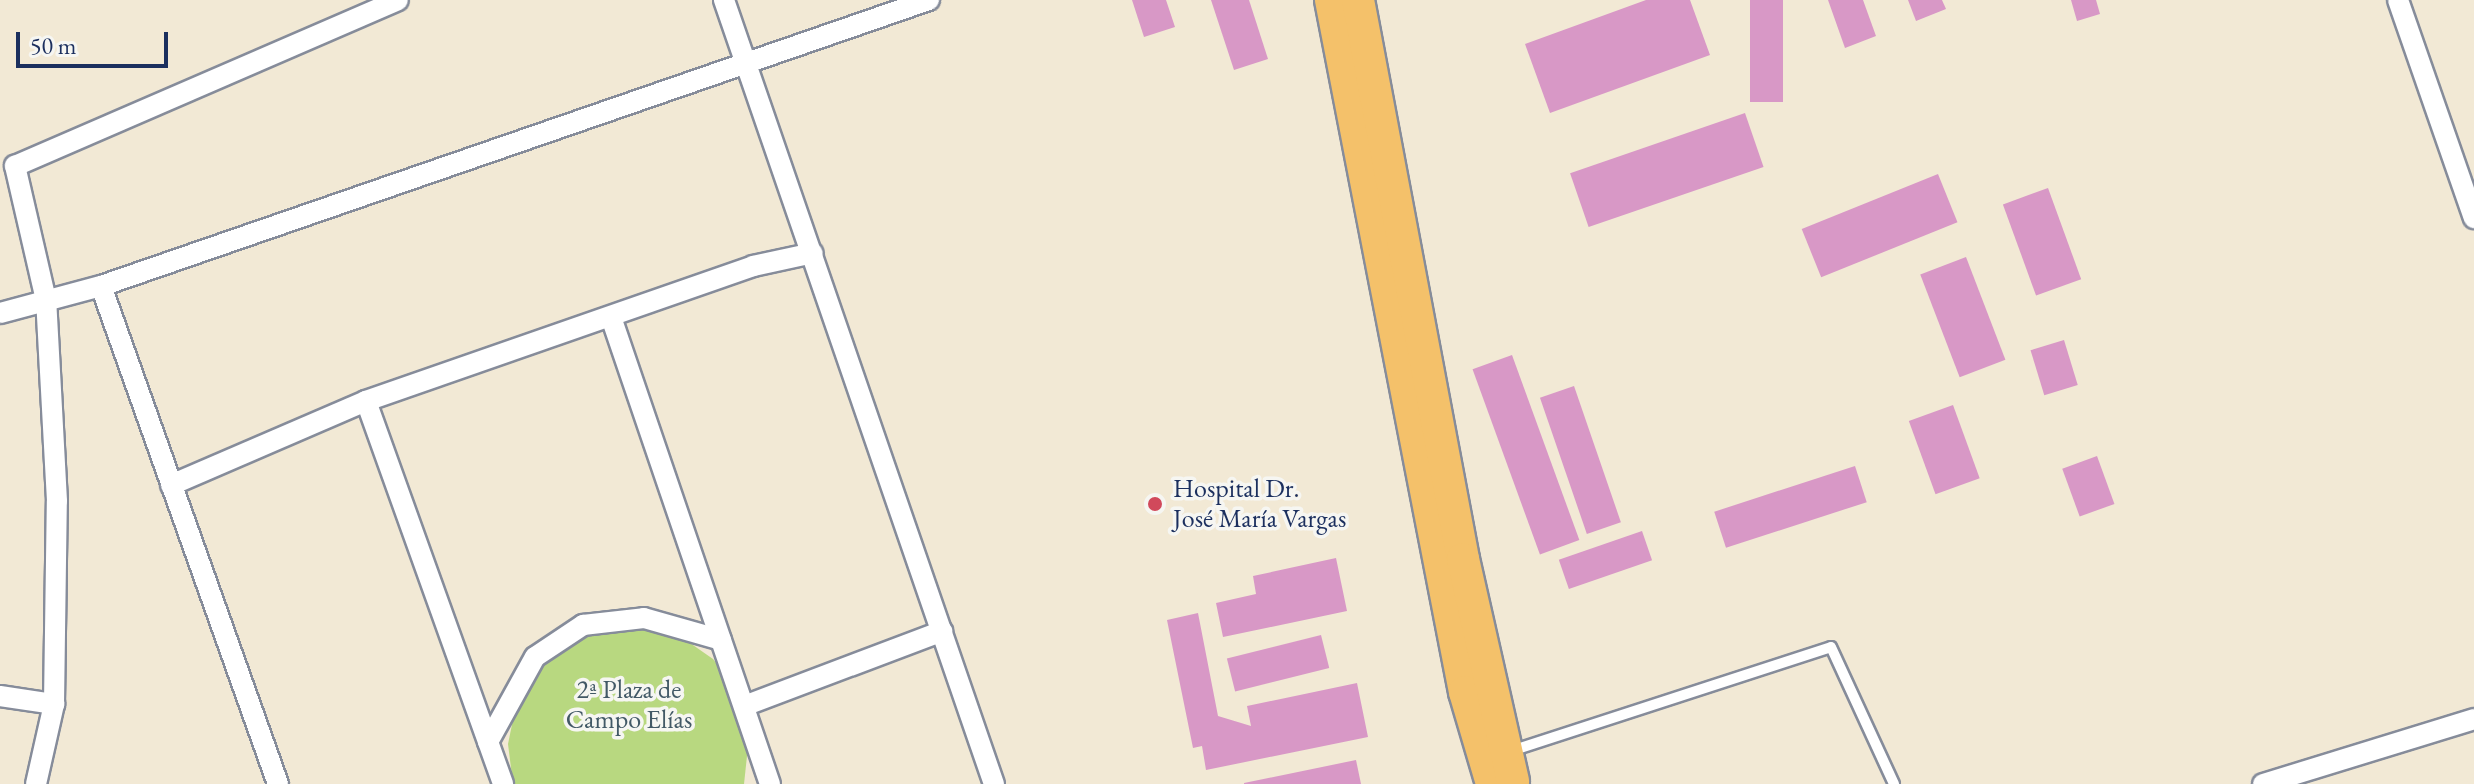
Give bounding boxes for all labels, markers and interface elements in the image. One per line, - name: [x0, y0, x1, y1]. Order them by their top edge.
- scale bar: [20, 16, 172, 66]
- text: 50 m: [30, 30, 77, 61]
- place label: Hospital Dr. José María Vargas: [1173, 473, 1346, 534]
- marker: Hospital Dr. José María Vargas: [1144, 493, 1166, 515]
- park label: 2ª Plaza de Campo Elías: [566, 674, 692, 736]

